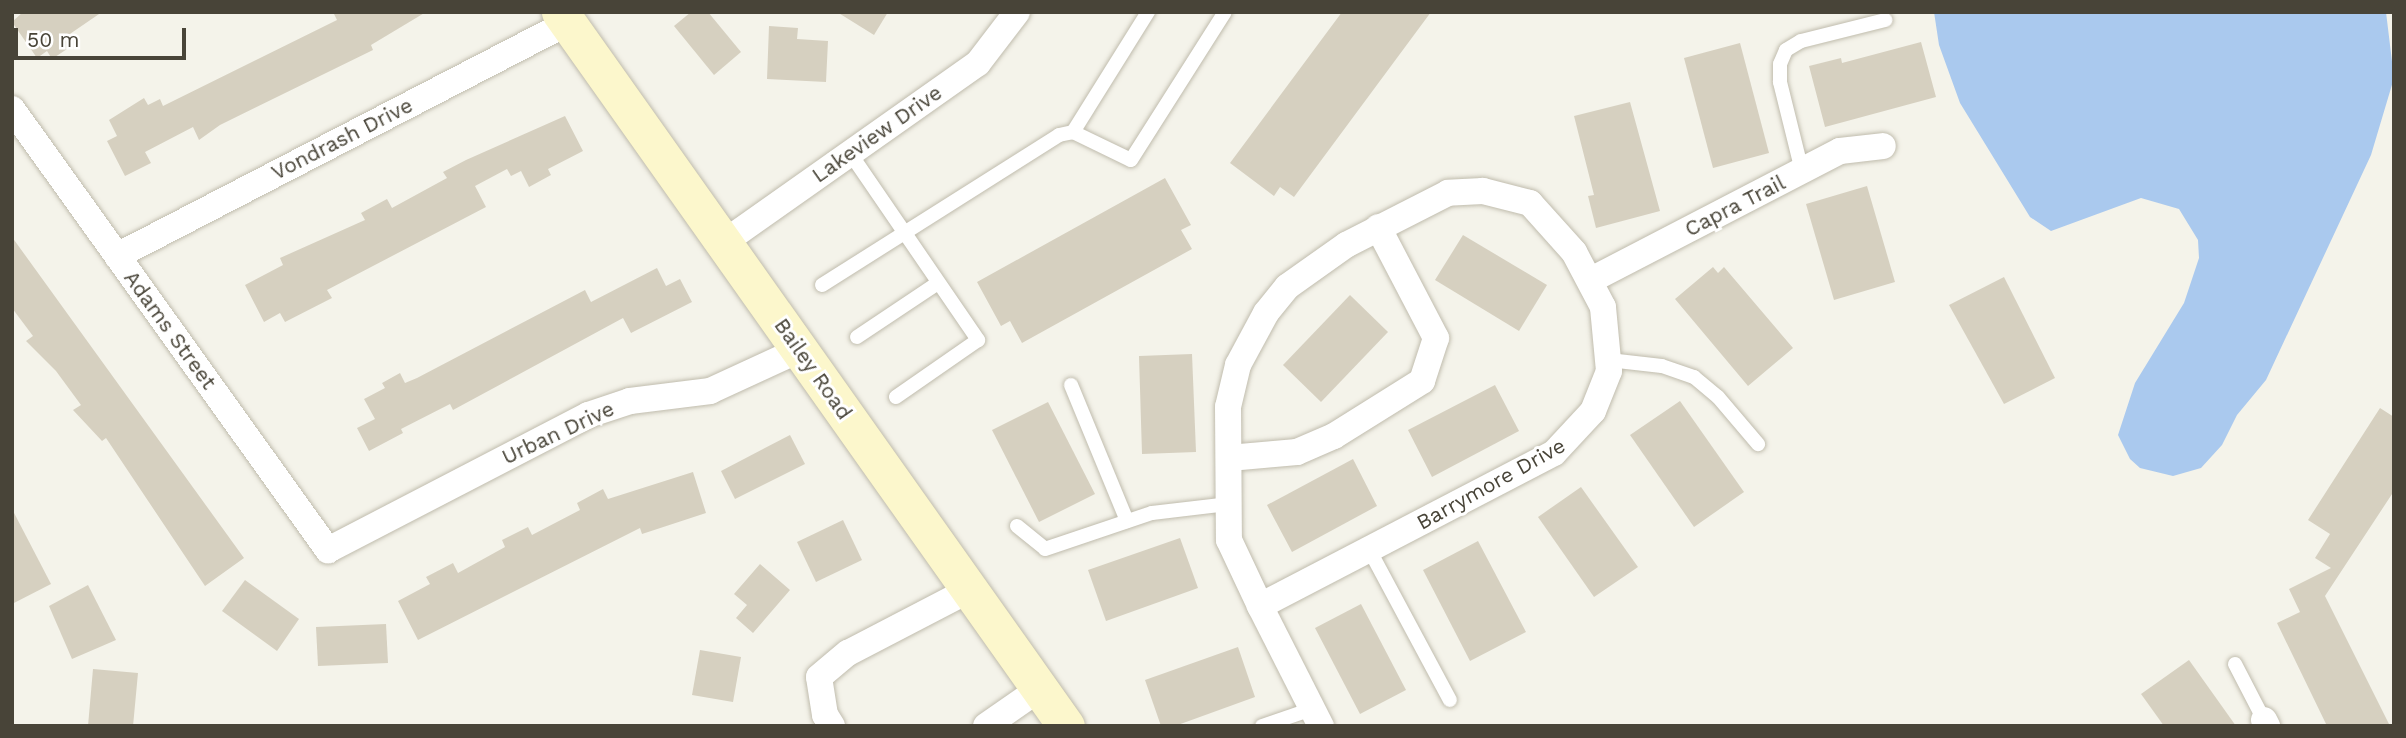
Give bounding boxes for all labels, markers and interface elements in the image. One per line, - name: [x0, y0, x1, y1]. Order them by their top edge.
- scale bar: [18, 14, 189, 58]
- text: 50 m: [27, 27, 79, 52]
- street label: Lakeview Drive: [807, 80, 947, 188]
- street label: Vondrash Drive: [267, 93, 417, 185]
- street label: Capra Trail: [1680, 170, 1790, 242]
- street label: Adams Street: [119, 266, 221, 394]
- street label: Bailey Road: [769, 313, 857, 425]
- street label: Urban Drive: [498, 396, 618, 470]
- street label: Barrymore Drive: [1412, 433, 1570, 535]

